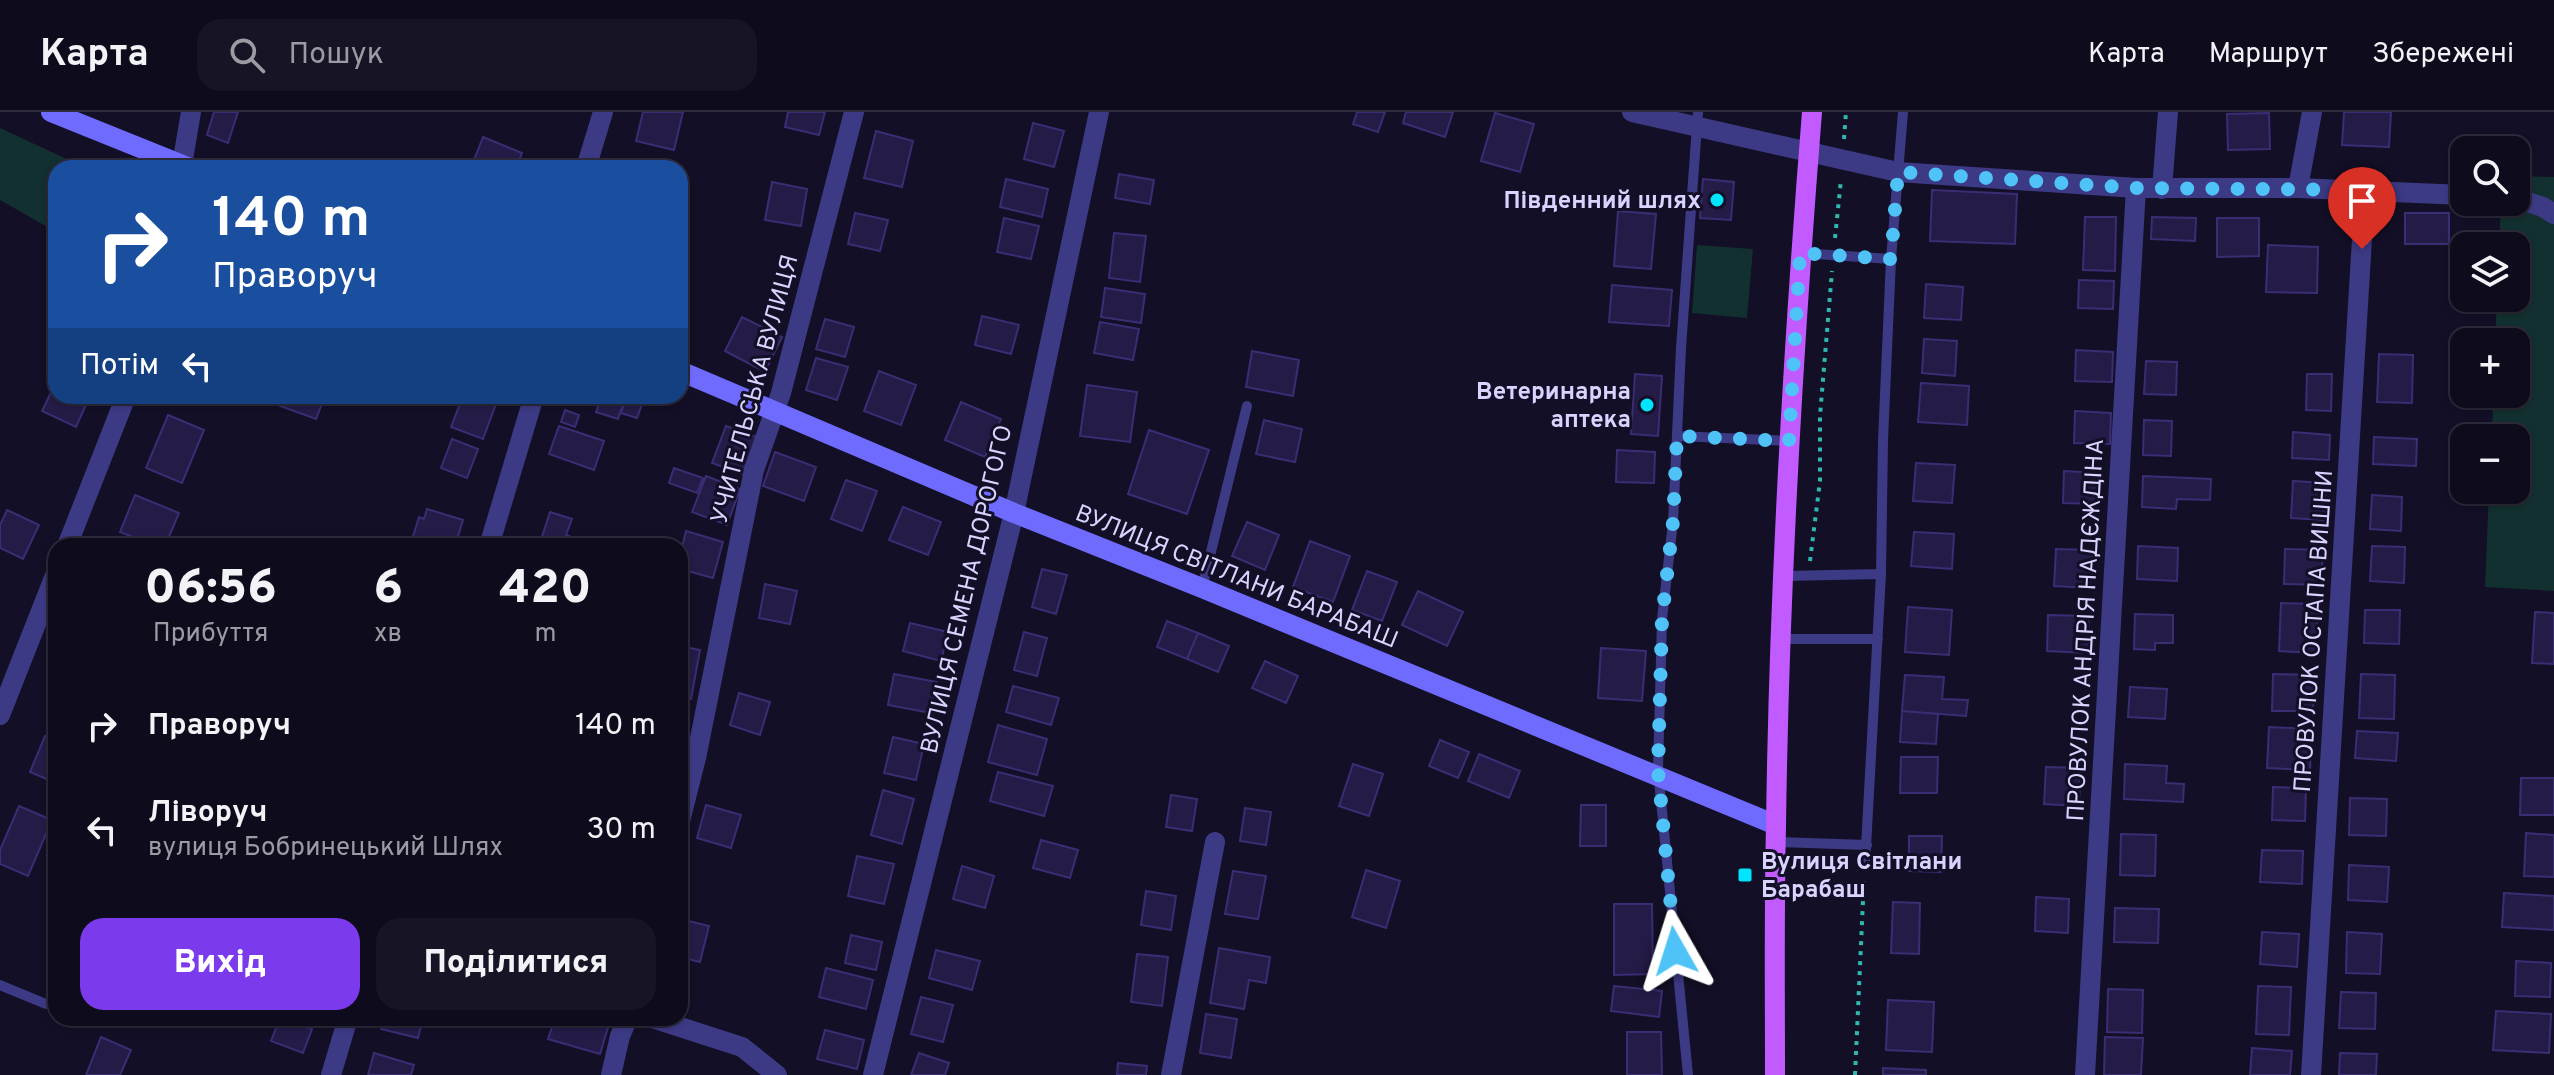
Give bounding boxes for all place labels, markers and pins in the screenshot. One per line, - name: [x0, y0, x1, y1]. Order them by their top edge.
- pin: [2328, 167, 2396, 249]
- place label: Південний шлях: [1503, 187, 1701, 217]
- marker: Південний шлях: [1708, 191, 1726, 209]
- place label: Ветеринарна аптека: [1476, 378, 1631, 436]
- marker: Ветеринарна аптека: [1638, 396, 1656, 414]
- place label: Вулиця Світлани Барабаш: [1761, 848, 1962, 906]
- marker: Вулиця Світлани Барабаш: [1736, 866, 1754, 884]

